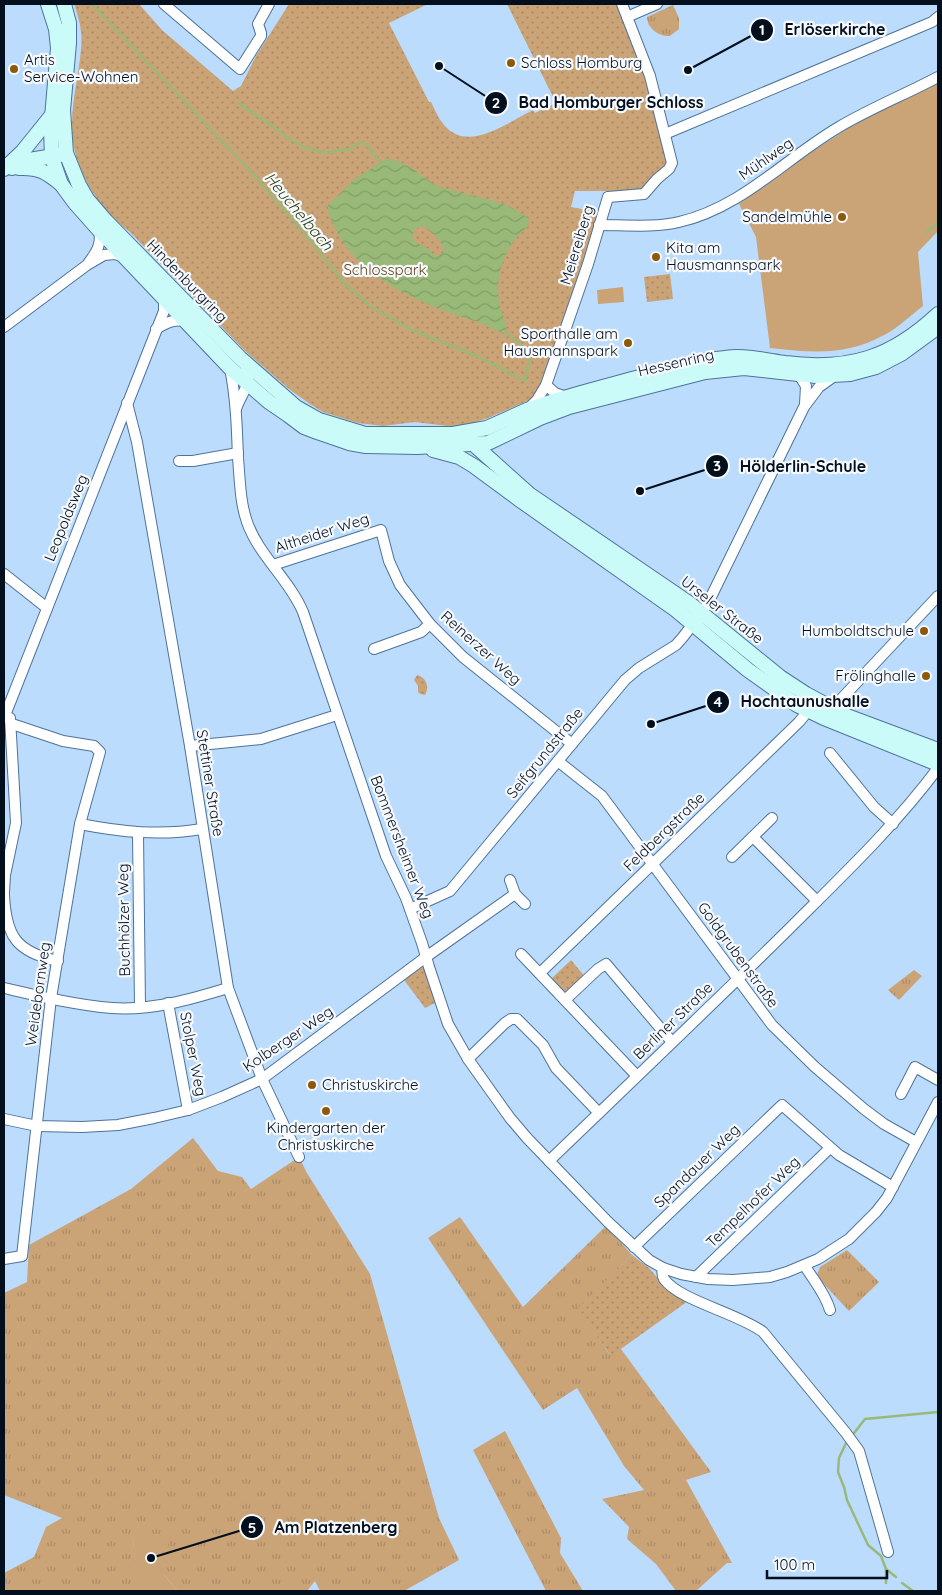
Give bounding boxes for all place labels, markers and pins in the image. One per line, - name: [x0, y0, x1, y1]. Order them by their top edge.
- callout: Erlöserkirche: [749, 14, 895, 45]
- place label: Artis Service-Wohnen: [24, 50, 138, 86]
- place label: Schloss Homburg: [521, 53, 642, 72]
- marker: Schloss Homburg: [505, 57, 517, 69]
- marker: Artis Service-Wohnen: [8, 63, 20, 75]
- callout: Bad Homburger Schloss: [484, 87, 714, 118]
- place label: Sandelmühle: [742, 207, 832, 226]
- marker: Sandelmühle: [836, 211, 848, 223]
- place label: Kita am Hausmannspark: [666, 238, 780, 274]
- marker: Kita am Hausmannspark: [650, 251, 662, 263]
- place label: Sporthalle am Hausmannspark: [504, 324, 618, 360]
- marker: Sporthalle am Hausmannspark: [622, 337, 634, 349]
- callout: Hölderlin-Schule: [705, 451, 876, 482]
- place label: Humboldtschule: [801, 621, 914, 640]
- marker: Humboldtschule: [918, 625, 930, 637]
- place label: Frölinghalle: [835, 666, 916, 685]
- marker: Frölinghalle: [920, 670, 932, 682]
- callout: Hochtaunushalle: [706, 686, 880, 717]
- place label: Christuskirche: [322, 1075, 418, 1094]
- marker: Christuskirche: [306, 1079, 318, 1091]
- marker: Kindergarten der Christuskirche: [320, 1105, 332, 1117]
- place label: Kindergarten der Christuskirche: [267, 1118, 386, 1154]
- callout: Am Platzenberg: [240, 1512, 408, 1543]

